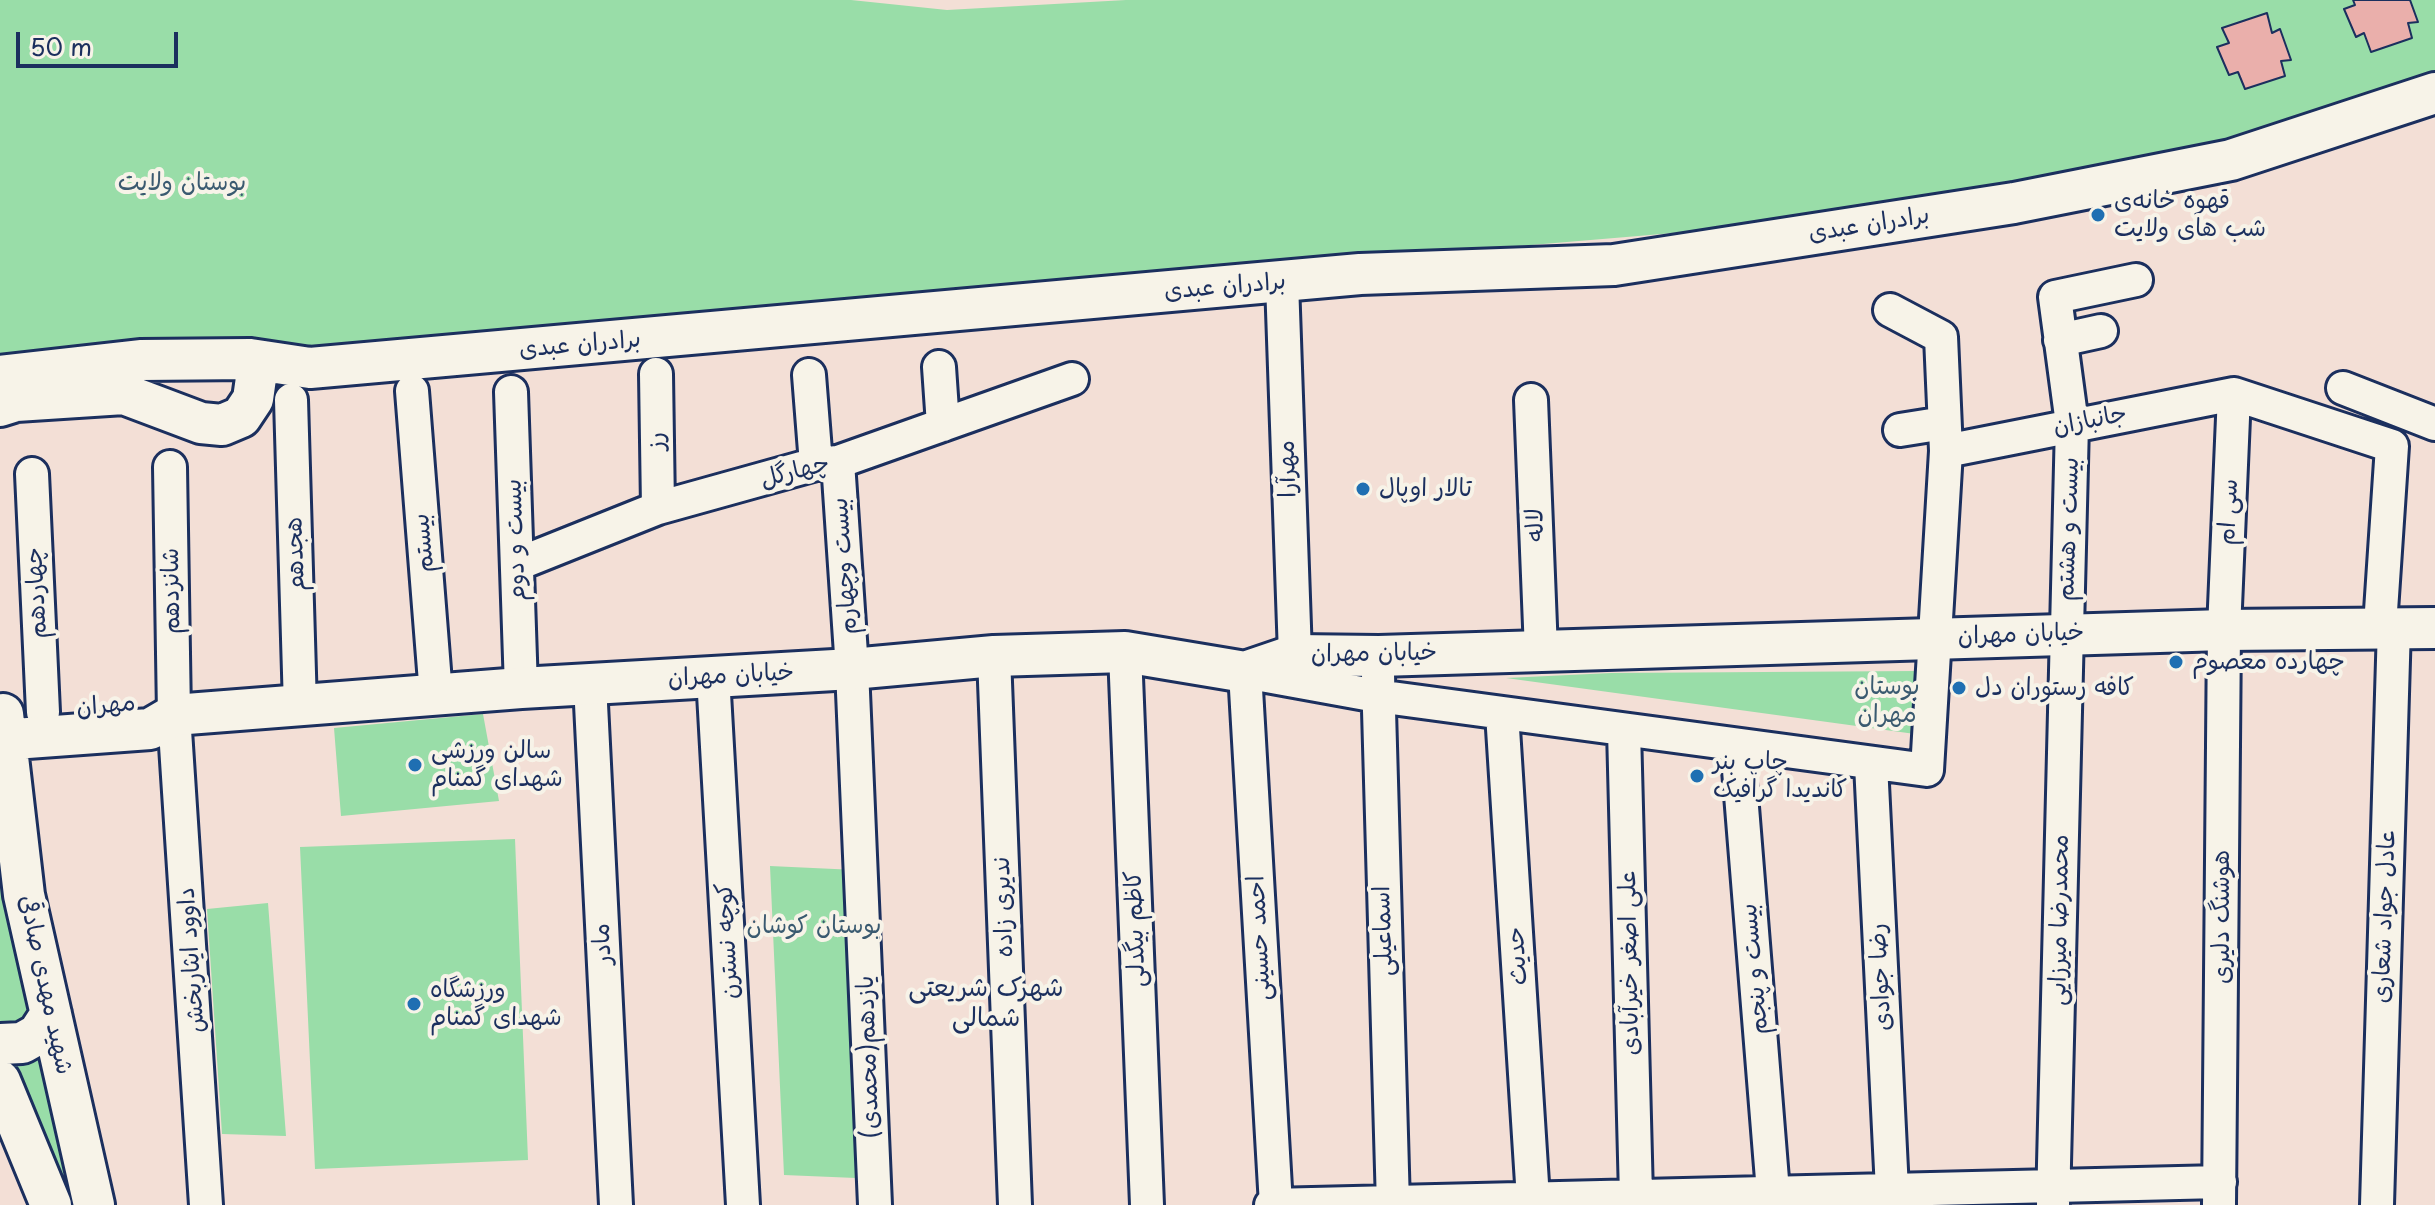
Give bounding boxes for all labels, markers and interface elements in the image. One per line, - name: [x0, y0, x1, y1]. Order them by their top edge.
- scale bar: [20, 16, 182, 66]
- text: 50 m: [30, 28, 92, 64]
- park label: بوستان ولایت: [118, 169, 246, 197]
- place label: قهوه خانه‌ی شب های ولایت: [2114, 187, 2266, 243]
- street label: برادران عبدی: [1806, 201, 1932, 249]
- marker: قهوه خانه‌ی شب های ولایت: [2089, 206, 2107, 224]
- street label: برادران عبدی: [1163, 267, 1287, 307]
- street label: برادران عبدی: [518, 325, 642, 365]
- street label: جانبازان: [2051, 400, 2129, 442]
- street label: رز: [642, 432, 672, 450]
- street label: مهرآرا: [1273, 440, 1303, 498]
- street label: چهارگل: [757, 450, 833, 494]
- street label: بیست و هشتم: [2052, 457, 2086, 601]
- place label: تالار اوپال: [1379, 475, 1472, 503]
- street label: بیست و دوم: [499, 478, 533, 602]
- street label: سی ام: [2213, 478, 2245, 546]
- marker: تالار اوپال: [1354, 480, 1372, 498]
- street label: بیست وچهارم: [826, 496, 864, 636]
- street label: لاله: [1521, 508, 1551, 542]
- street label: بیستم: [407, 512, 441, 574]
- street label: هجدهم: [280, 516, 312, 592]
- street label: چهاردهم: [20, 547, 54, 639]
- street label: شانزدهم: [157, 548, 187, 634]
- street label: خیابان مهران: [1957, 618, 2085, 652]
- street label: خیابان مهران: [1311, 638, 1437, 670]
- place label: چهارده معصوم: [2192, 648, 2345, 676]
- marker: چهارده معصوم: [2167, 653, 2185, 671]
- street label: خیابان مهران: [667, 658, 795, 694]
- park label: بوستان مهران: [1854, 673, 1920, 729]
- place label: کافه رستوران دل: [1975, 674, 2134, 702]
- marker: کافه رستوران دل: [1950, 679, 1968, 697]
- street label: مهران: [75, 689, 137, 723]
- place label: سالن ورزشی شهدای گمنام: [431, 737, 563, 793]
- place label: چاپ بنر کاندیدا گرافیک: [1713, 748, 1847, 804]
- marker: سالن ورزشی شهدای گمنام: [406, 756, 424, 774]
- marker: چاپ بنر کاندیدا گرافیک: [1688, 767, 1706, 785]
- street label: عادل جواد شعاری: [2368, 828, 2402, 1004]
- street label: محمدرضا میرزایی: [2044, 834, 2076, 1006]
- street label: هوشنگ دلیری: [2208, 850, 2236, 984]
- street label: ندیری زاده: [988, 856, 1020, 958]
- street label: کاظم بیگدلی: [1120, 870, 1152, 988]
- street label: علی اصغر خیرآبادی: [1614, 870, 1646, 1056]
- street label: احمد حسینی: [1242, 875, 1278, 1001]
- street label: کوچه نسترن: [711, 882, 745, 1000]
- street label: اسماعیلی: [1368, 885, 1400, 977]
- street label: داوود ایثاربخش: [173, 886, 211, 1034]
- street label: شهید مهدی صادقی: [12, 893, 78, 1077]
- street label: بیست و پنجم: [1735, 902, 1775, 1036]
- park label: بوستان کوشان: [747, 912, 881, 940]
- street label: مادر: [588, 923, 618, 965]
- street label: رضا جوادی: [1864, 923, 1898, 1031]
- street label: حدیث: [1502, 926, 1534, 986]
- district label: شهرک شریعتی شمالی: [908, 973, 1064, 1034]
- street label: یازدهم(محمدی): [852, 975, 886, 1139]
- place label: ورزشگاه شهدای گمنام: [430, 976, 562, 1032]
- marker: ورزشگاه شهدای گمنام: [405, 995, 423, 1013]

